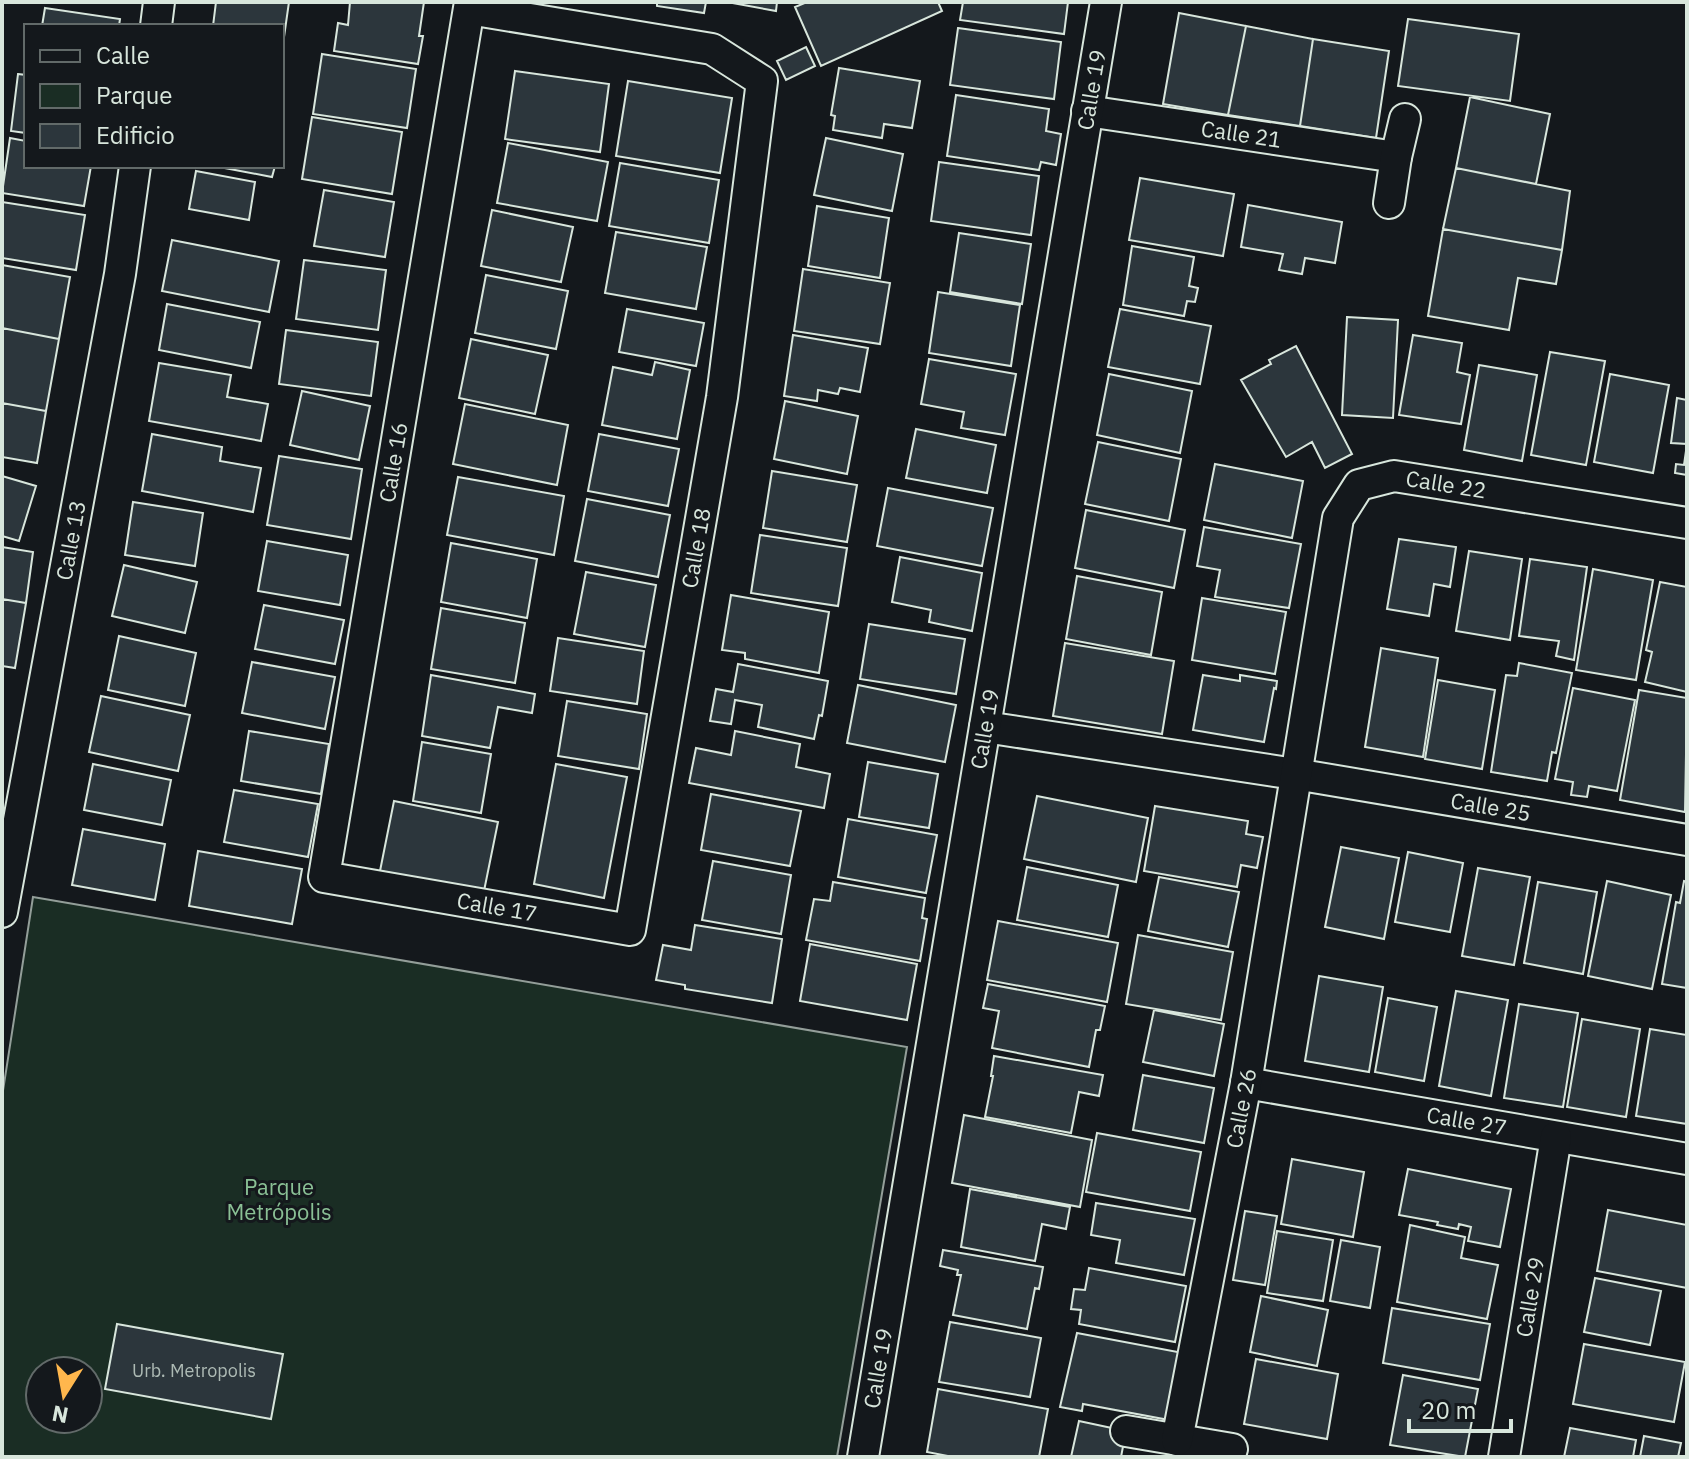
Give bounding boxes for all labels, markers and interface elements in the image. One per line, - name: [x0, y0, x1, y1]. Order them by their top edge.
- legend: [24, 24, 284, 168]
- text: Calle: [96, 39, 150, 71]
- street label: Calle 19: [1070, 48, 1112, 132]
- text: Parque: [96, 79, 173, 111]
- street label: Calle 21: [1199, 113, 1284, 154]
- text: Edificio: [96, 119, 175, 151]
- street label: Calle 16: [372, 420, 414, 505]
- street label: Calle 22: [1404, 463, 1488, 505]
- street label: Calle 13: [49, 498, 92, 583]
- street label: Calle 18: [674, 506, 717, 590]
- street label: Calle 19: [963, 687, 1005, 771]
- street label: Calle 25: [1448, 785, 1533, 827]
- street label: Calle 17: [455, 885, 539, 928]
- street label: Calle 26: [1219, 1066, 1262, 1151]
- street label: Calle 27: [1424, 1099, 1509, 1142]
- park label: Parque Metrópolis: [226, 1172, 332, 1226]
- street label: Calle 29: [1509, 1255, 1550, 1339]
- street label: Calle 19: [856, 1326, 898, 1410]
- north arrow: [24, 1355, 104, 1435]
- house number: Urb. Metropolis: [132, 1359, 256, 1382]
- scale bar: [1409, 1383, 1511, 1433]
- text: 20 m: [1421, 1394, 1476, 1426]
- text: N: [49, 1399, 71, 1431]

